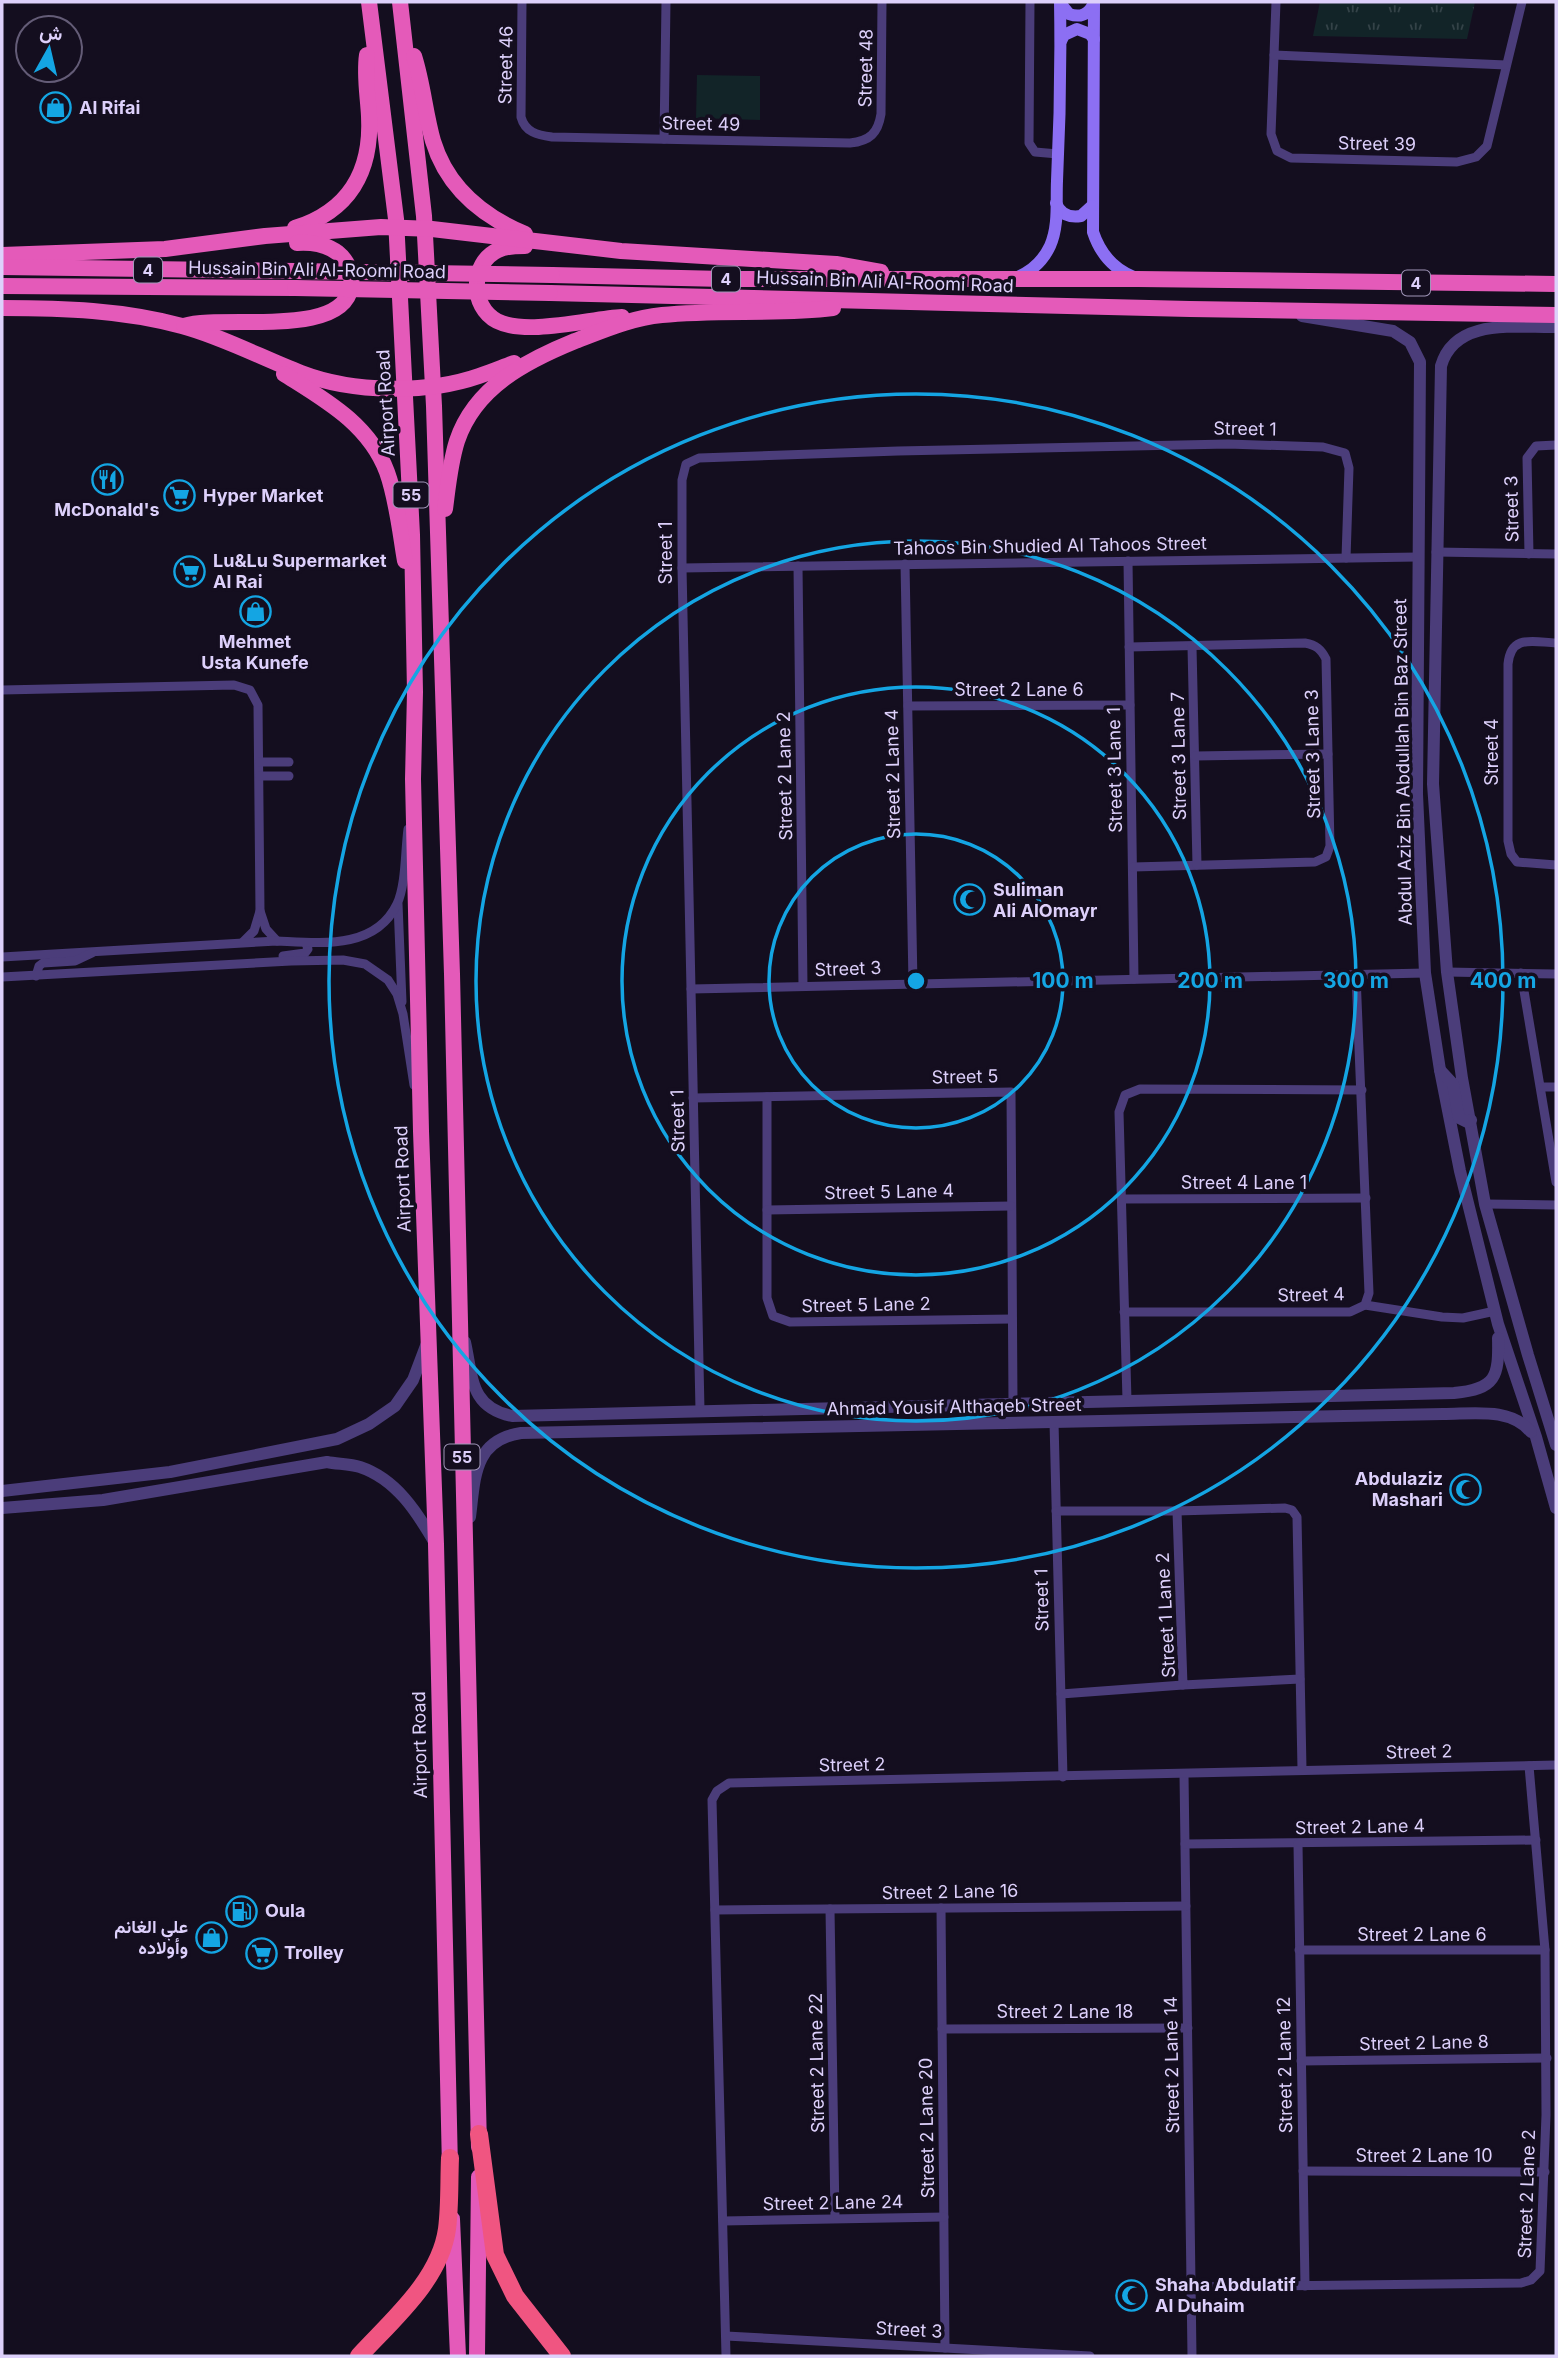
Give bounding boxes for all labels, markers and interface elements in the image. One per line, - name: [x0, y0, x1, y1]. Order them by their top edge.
- north arrow: [14, 14, 84, 84]
- text: ش: [38, 20, 64, 46]
- street label: Street 46: [494, 25, 517, 104]
- street label: Street 48: [854, 29, 877, 107]
- shop icon: Al Rifai: [39, 91, 73, 125]
- place label: Al Rifai: [79, 97, 140, 118]
- street label: Street 49: [662, 112, 741, 135]
- street label: Street 39: [1338, 132, 1416, 155]
- street label: Hussain Bin Ali Al-Roomi Road: [188, 257, 446, 282]
- road number: 4: [134, 258, 162, 282]
- road number: 4: [712, 266, 740, 292]
- street label: Hussain Bin Ali Al-Roomi Road: [756, 267, 1014, 296]
- road number: 4: [1402, 270, 1430, 296]
- street label: Airport Road: [372, 349, 399, 457]
- street label: Street 1: [1213, 417, 1277, 440]
- restaurant icon: McDonald's: [90, 463, 124, 497]
- street label: Street 3: [1500, 475, 1523, 543]
- supermarket icon: Hyper Market: [163, 479, 197, 513]
- road number: 55: [394, 482, 428, 508]
- place label: Hyper Market: [203, 485, 324, 506]
- place label: McDonald's: [54, 499, 160, 520]
- street label: Street 1: [655, 521, 676, 585]
- street label: Tahoos Bin Shudied Al Tahoos Street: [893, 532, 1207, 559]
- place label: Lu&Lu Supermarket Al Rai: [213, 550, 387, 592]
- supermarket icon: Lu&Lu Supermarket Al Rai: [173, 554, 207, 588]
- shop icon: Mehmet Usta Kunefe: [238, 595, 272, 629]
- street label: Abdul Aziz Bin Abdullah Bin Baz Street: [1389, 598, 1416, 926]
- place label: Mehmet Usta Kunefe: [201, 631, 309, 673]
- street label: Street 2 Lane 6: [954, 679, 1084, 700]
- street label: Street 3 Lane 3: [1301, 689, 1324, 819]
- street label: Street 3 Lane 7: [1167, 691, 1190, 821]
- street label: Street 3 Lane 1: [1103, 707, 1126, 833]
- street label: Street 2 Lane 4: [881, 709, 904, 839]
- street label: Street 2 Lane 2: [773, 711, 796, 841]
- street label: Street 4: [1481, 718, 1502, 786]
- place label: Suliman Ali AlOmayr: [993, 879, 1097, 921]
- mosque icon: Suliman Ali AlOmayr: [953, 883, 987, 917]
- street label: Street 3: [814, 957, 882, 980]
- text: 100 m: [1032, 968, 1094, 993]
- text: 200 m: [1177, 968, 1243, 993]
- text: 300 m: [1323, 968, 1389, 993]
- text: 400 m: [1470, 968, 1536, 993]
- centre of rings: [904, 969, 928, 993]
- street label: Street 5: [931, 1065, 999, 1088]
- street label: Street 1: [666, 1089, 689, 1153]
- street label: Airport Road: [390, 1125, 415, 1233]
- street label: Street 4 Lane 1: [1181, 1172, 1307, 1193]
- street label: Street 5 Lane 4: [824, 1180, 954, 1203]
- street label: Street 4: [1277, 1283, 1345, 1306]
- street label: Street 5 Lane 2: [801, 1293, 931, 1316]
- street label: Ahmad Yousif Althaqeb Street: [826, 1394, 1082, 1419]
- road number: 55: [444, 1444, 480, 1470]
- place label: Abdulaziz Mashari: [1355, 1468, 1443, 1510]
- mosque icon: Abdulaziz Mashari: [1449, 1472, 1483, 1506]
- street label: Street 1 Lane 2: [1152, 1552, 1179, 1678]
- street label: Street 1: [1030, 1568, 1053, 1632]
- street label: Airport Road: [408, 1691, 431, 1799]
- street label: Street 2: [1385, 1740, 1453, 1763]
- street label: Street 2: [818, 1753, 886, 1776]
- street label: Street 2 Lane 4: [1295, 1815, 1425, 1838]
- street label: Street 2 Lane 16: [881, 1880, 1019, 1903]
- fuel station icon: Oula: [225, 1894, 259, 1928]
- place label: Oula: [265, 1900, 305, 1921]
- place label: علي الغانم وأولاده: [114, 1916, 188, 1959]
- shop icon: علي الغانم وأولاده: [194, 1920, 228, 1954]
- street label: Street 2 Lane 6: [1357, 1924, 1487, 1945]
- supermarket icon: Trolley: [244, 1936, 278, 1970]
- place label: Trolley: [284, 1942, 344, 1963]
- street label: Street 2 Lane 22: [805, 1993, 828, 2133]
- street label: Street 2 Lane 14: [1160, 1996, 1183, 2134]
- street label: Street 2 Lane 12: [1273, 1996, 1296, 2134]
- street label: Street 2 Lane 18: [997, 2001, 1133, 2022]
- street label: Street 2 Lane 8: [1359, 2031, 1489, 2054]
- street label: Street 2 Lane 20: [915, 2057, 938, 2199]
- street label: Street 2 Lane 2: [1514, 2129, 1539, 2259]
- street label: Street 2 Lane 10: [1355, 2145, 1493, 2166]
- street label: Street 2 Lane 24: [762, 2191, 904, 2214]
- place label: Shaha Abdulatif Al Duhaim: [1155, 2274, 1296, 2316]
- mosque icon: Shaha Abdulatif Al Duhaim: [1115, 2278, 1149, 2312]
- street label: Street 3: [875, 2317, 943, 2342]

